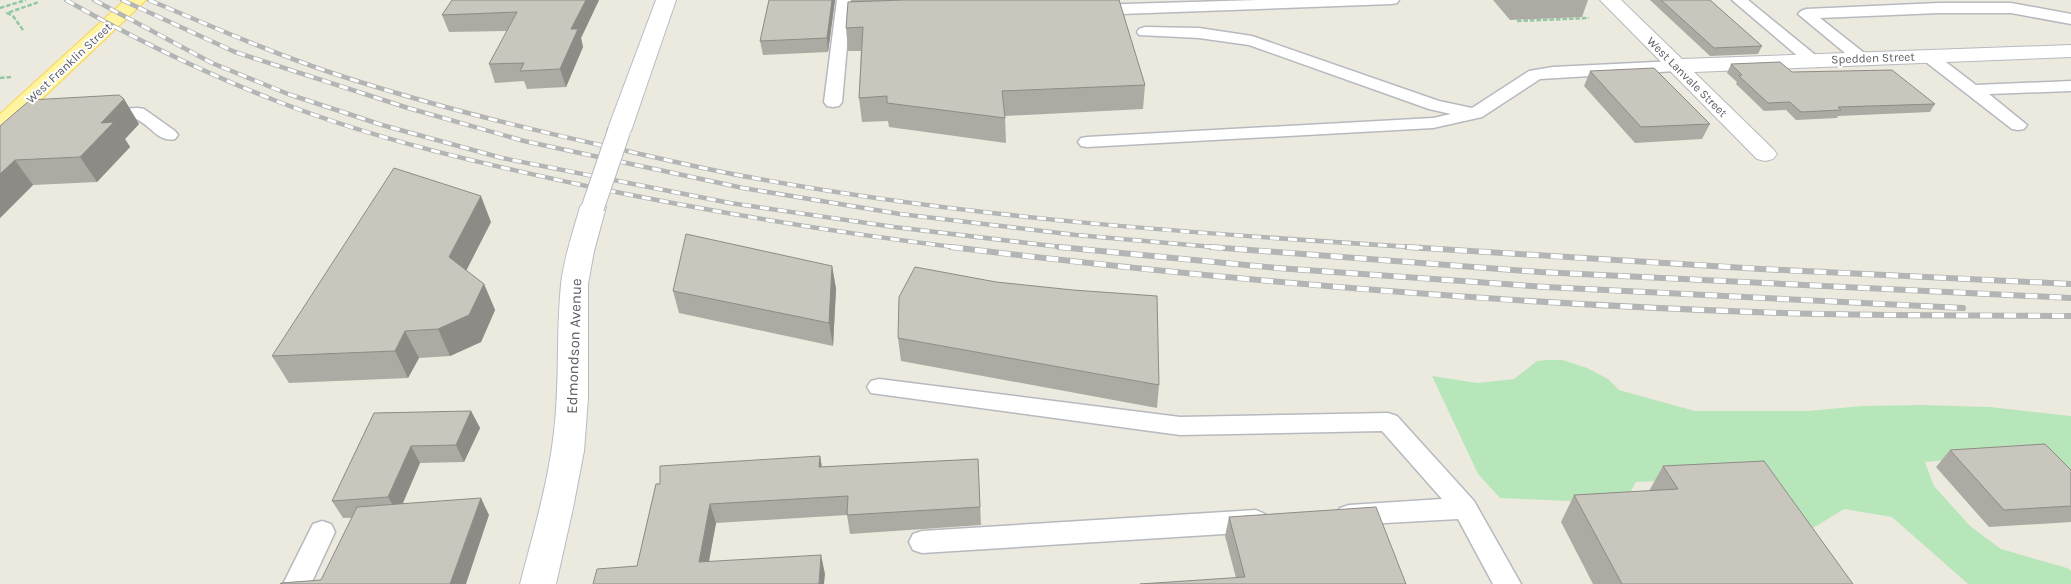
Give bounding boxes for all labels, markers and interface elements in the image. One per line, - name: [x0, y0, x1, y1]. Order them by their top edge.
- street label: West Franklin Street: [23, 20, 115, 106]
- street label: West Lanvale Street: [1644, 34, 1730, 120]
- street label: Spedden Street: [1831, 50, 1916, 66]
- street label: Edmondson Avenue: [563, 278, 585, 414]

